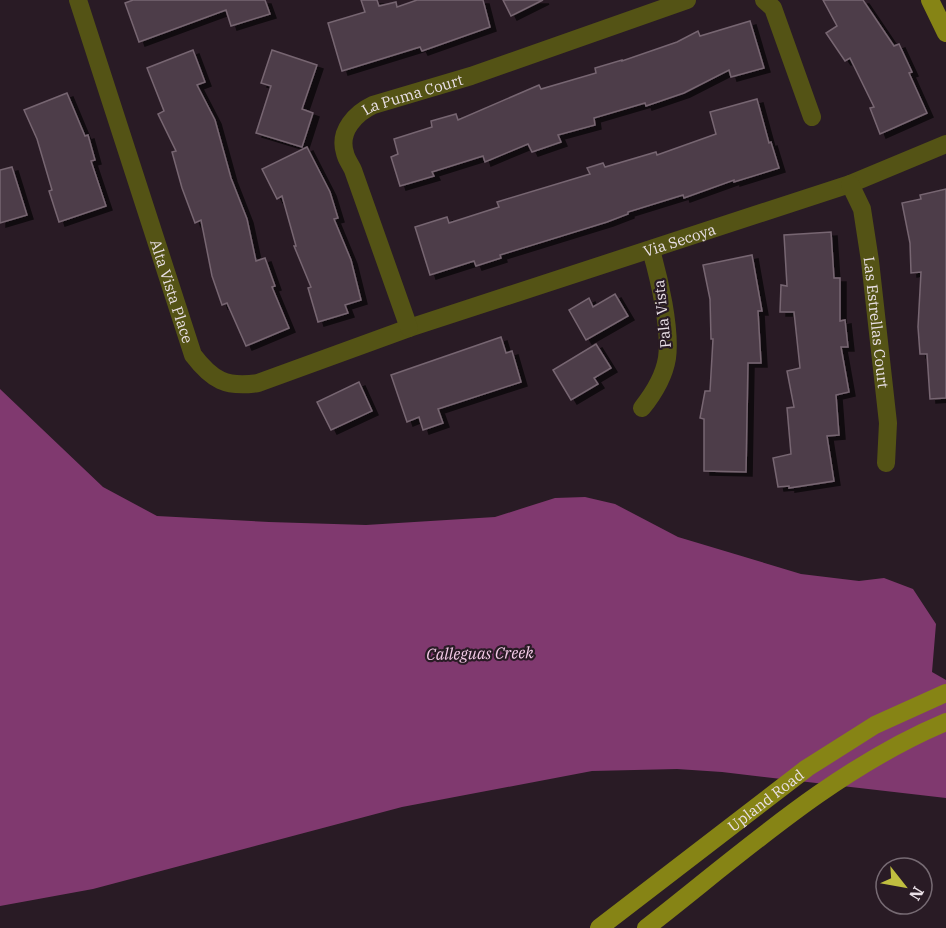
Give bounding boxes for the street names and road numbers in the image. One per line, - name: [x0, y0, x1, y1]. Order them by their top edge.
- street label: La Puma Court: [358, 69, 465, 119]
- street label: Via Secoya: [641, 219, 718, 260]
- street label: Alta Vista Place: [147, 237, 198, 345]
- street label: Las Estrellas Court: [860, 255, 894, 389]
- street label: Pala Vista: [649, 279, 675, 349]
- street label: Upland Road: [724, 765, 807, 835]

